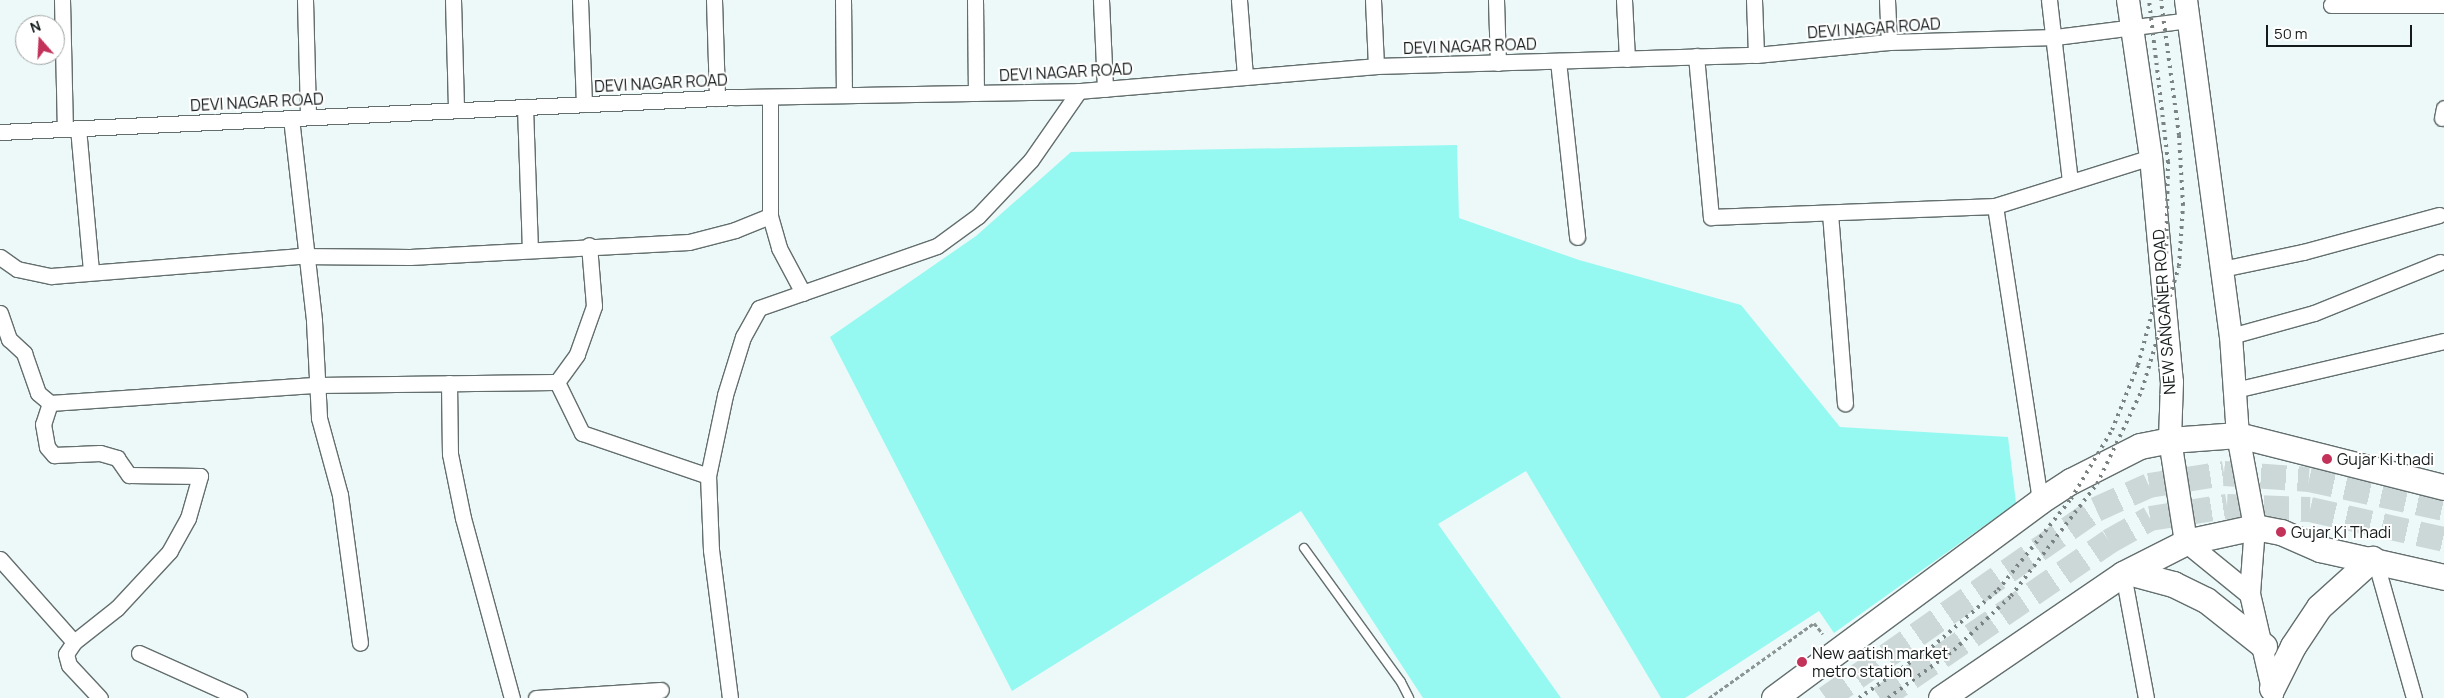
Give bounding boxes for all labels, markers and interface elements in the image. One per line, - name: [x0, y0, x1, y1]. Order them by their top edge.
- street label: DEVI NAGAR ROAD: [1807, 14, 1941, 42]
- north arrow: [15, 15, 65, 65]
- scale bar: [2269, 15, 2415, 47]
- text: N: [27, 16, 43, 37]
- text: 50 m: [2274, 23, 2308, 44]
- street label: DEVI NAGAR ROAD: [1403, 34, 1537, 58]
- street label: DEVI NAGAR ROAD: [999, 59, 1133, 85]
- street label: DEVI NAGAR ROAD: [594, 70, 728, 96]
- street label: DEVI NAGAR ROAD: [190, 89, 324, 115]
- street label: NEW SANGANER ROAD: [2149, 229, 2179, 395]
- place label: Gujar Ki thadi: [2337, 449, 2434, 469]
- marker: Gujar Ki thadi: [2321, 453, 2333, 465]
- place label: Gujar Ki Thadi: [2291, 522, 2391, 542]
- marker: Gujar Ki Thadi: [2275, 526, 2287, 538]
- place label: New aatish market metro station: [1812, 643, 1948, 681]
- marker: New aatish market metro station: [1796, 656, 1808, 668]

